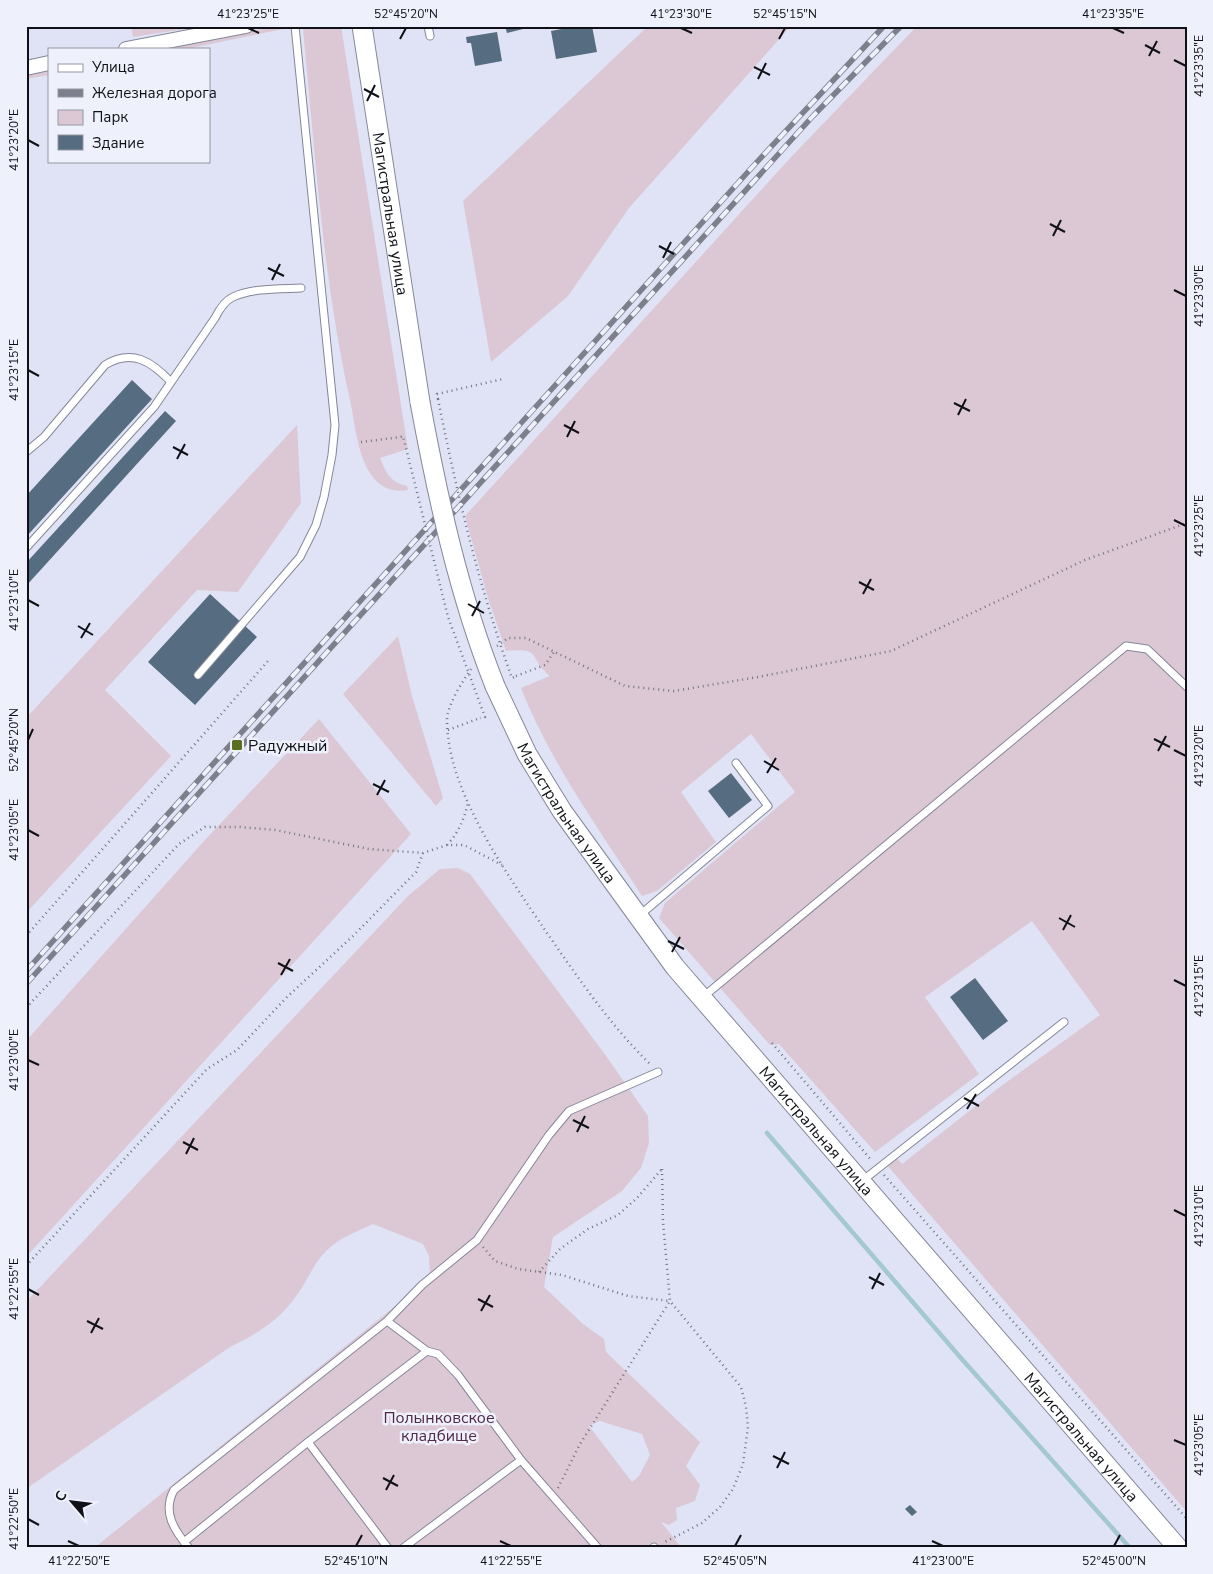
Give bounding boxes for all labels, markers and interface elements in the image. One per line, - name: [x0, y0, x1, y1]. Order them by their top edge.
- text: 41°23'25"E: [217, 6, 279, 22]
- text: 52°45'20"N: [374, 6, 438, 22]
- text: 41°23'30"E: [650, 6, 712, 22]
- text: 52°45'15"N: [753, 6, 817, 22]
- text: 41°23'35"E: [1082, 6, 1144, 22]
- text: 41°23'35"E: [1191, 35, 1207, 97]
- legend: [48, 48, 210, 162]
- text: Улица: [91, 57, 135, 77]
- text: Железная дорога: [92, 83, 217, 103]
- text: Парк: [92, 107, 128, 127]
- text: 41°23'20"E: [6, 109, 22, 171]
- street label: Магистральная улица: [367, 131, 413, 297]
- text: Здание: [92, 133, 144, 153]
- text: 41°23'30"E: [1191, 265, 1207, 327]
- text: 41°23'15"E: [6, 339, 22, 401]
- text: 41°23'25"E: [1191, 495, 1207, 557]
- text: 41°23'10"E: [6, 569, 22, 631]
- text: 52°45'20"N: [6, 708, 22, 772]
- text: 41°23'20"E: [1191, 725, 1207, 787]
- place label: Радужный: [248, 735, 327, 757]
- marker: Радужный: [230, 738, 244, 752]
- street label: Магистральная улица: [511, 739, 621, 888]
- text: 41°23'05"E: [6, 799, 22, 861]
- text: 41°23'15"E: [1191, 955, 1207, 1017]
- text: 41°23'00"E: [6, 1029, 22, 1091]
- street label: Магистральная улица: [754, 1062, 878, 1201]
- text: 41°23'10"E: [1191, 1185, 1207, 1247]
- text: 41°22'55"E: [6, 1258, 22, 1320]
- street label: Магистральная улица: [1019, 1368, 1143, 1507]
- park label: Полынковское кладбище: [383, 1407, 495, 1447]
- text: 41°23'05"E: [1191, 1414, 1207, 1476]
- north arrow: [48, 1476, 98, 1526]
- text: С: [50, 1487, 72, 1505]
- text: 41°22'50"E: [6, 1488, 22, 1550]
- text: 41°22'50"E: [48, 1553, 110, 1569]
- text: 52°45'10"N: [324, 1553, 388, 1569]
- text: 41°22'55"E: [480, 1553, 542, 1569]
- text: 52°45'05"N: [703, 1553, 767, 1569]
- text: 41°23'00"E: [912, 1553, 974, 1569]
- text: 52°45'00"N: [1082, 1553, 1146, 1569]

